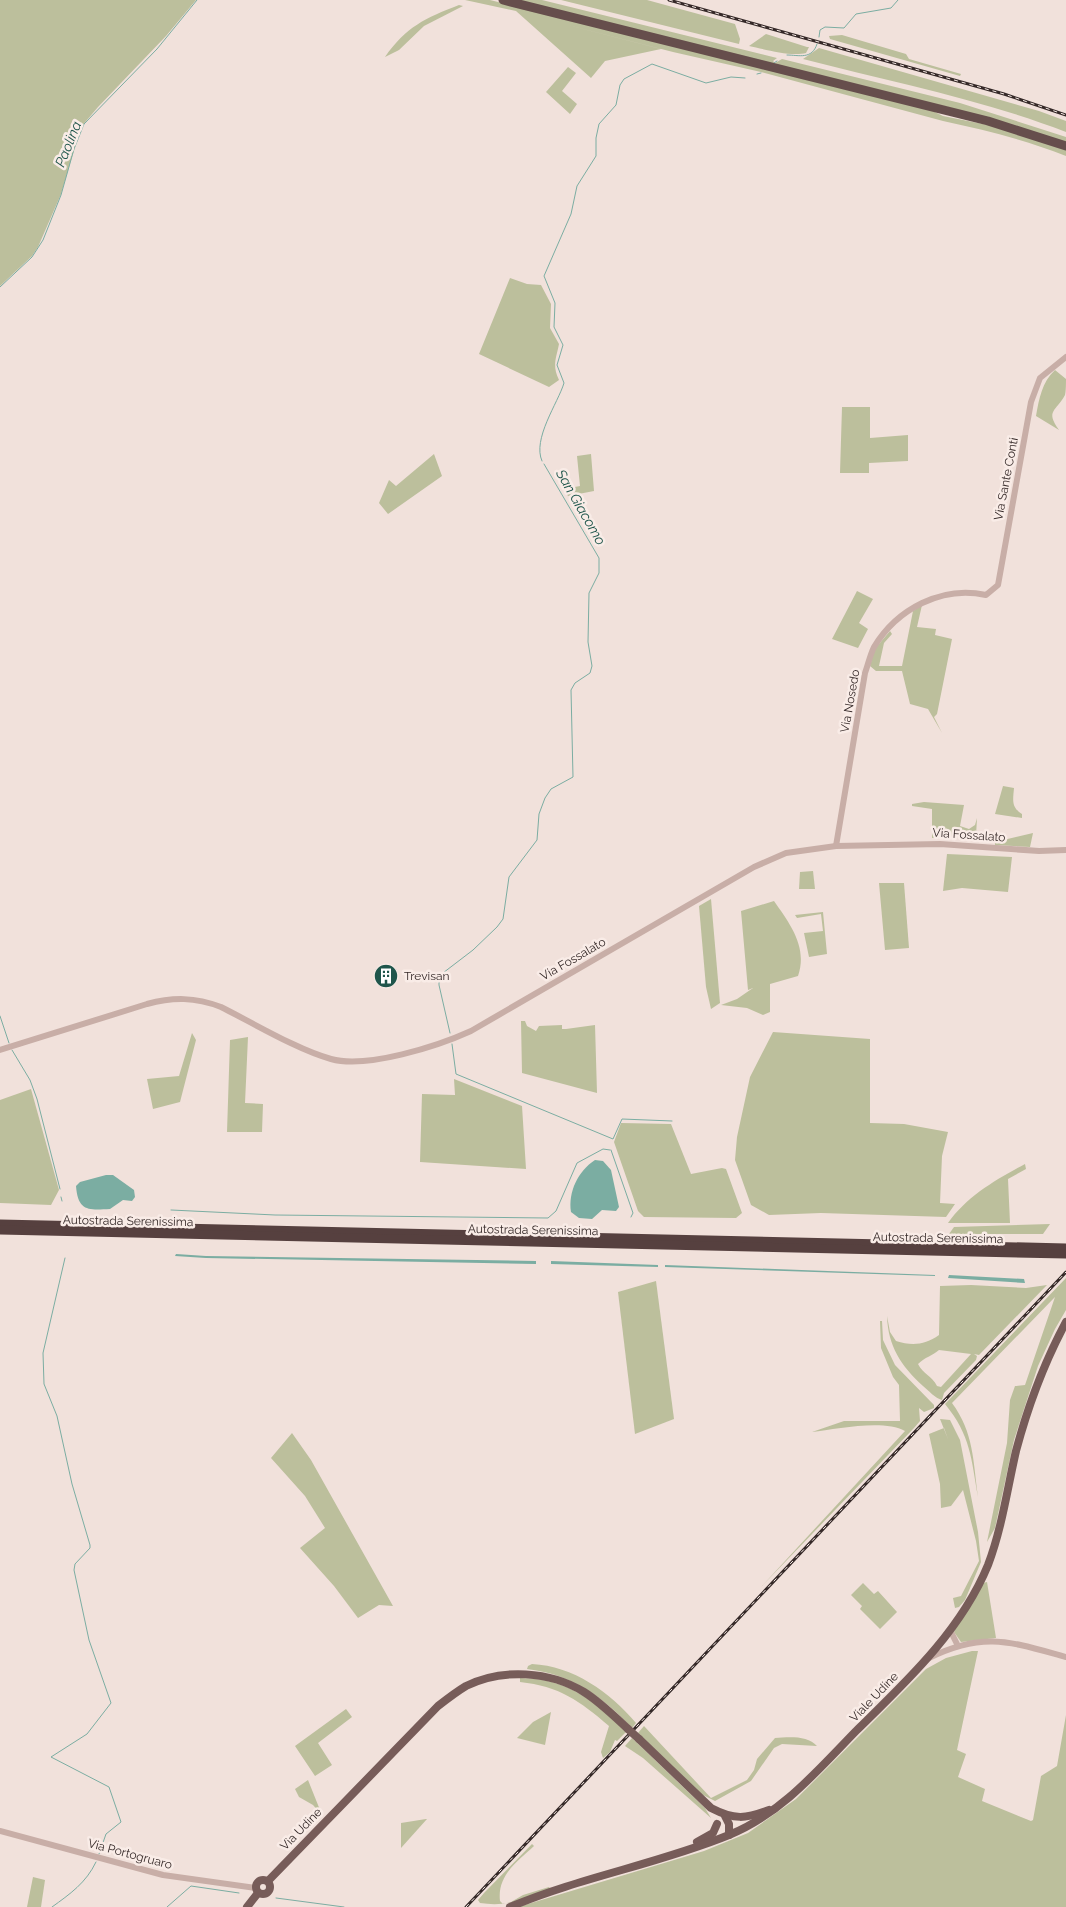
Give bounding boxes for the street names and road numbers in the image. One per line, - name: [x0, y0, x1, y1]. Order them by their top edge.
- street label: Via Sante Conti: [991, 436, 1021, 522]
- street label: Via Nosedo: [838, 668, 862, 734]
- street label: Via Fossalato: [932, 825, 1006, 845]
- street label: Via Fossalato: [538, 935, 608, 983]
- street label: Autostrada Serenissima: [63, 1213, 193, 1229]
- street label: Autostrada Serenissima: [468, 1222, 598, 1238]
- street label: Autostrada Serenissima: [873, 1230, 1003, 1246]
- street label: Viale Udine: [847, 1669, 901, 1725]
- street label: Via Udine: [277, 1805, 325, 1853]
- street label: Via Portogruaro: [86, 1836, 174, 1872]

